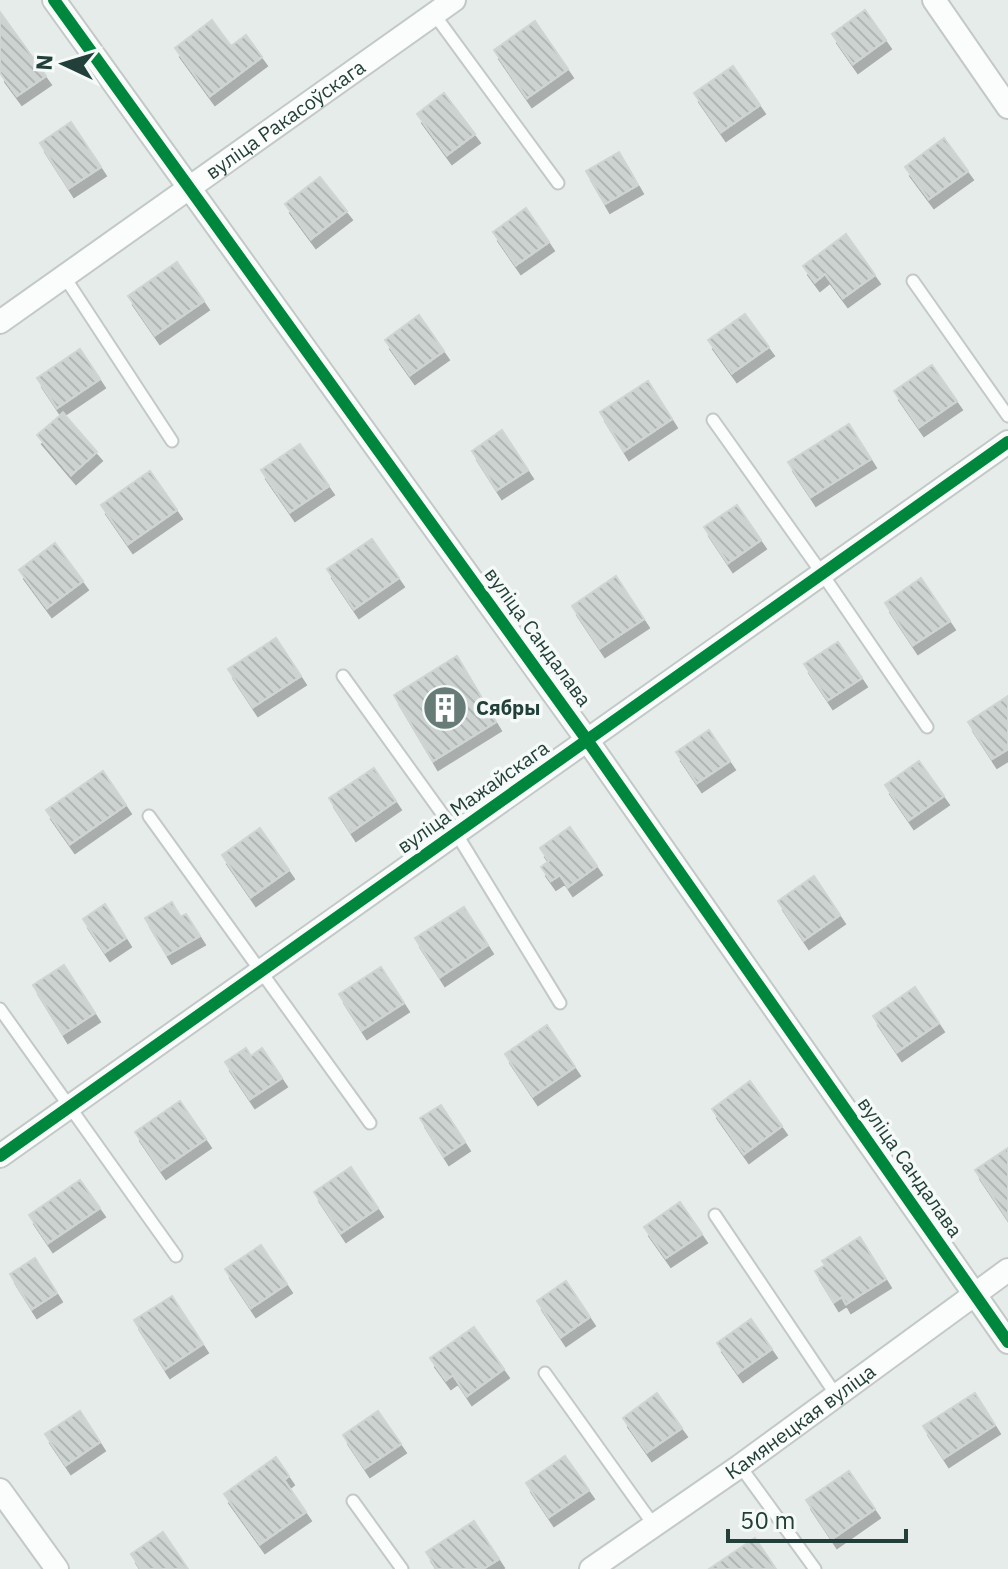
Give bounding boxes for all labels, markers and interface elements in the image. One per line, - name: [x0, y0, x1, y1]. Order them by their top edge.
- north arrow: [24, 24, 104, 104]
- street label: вуліца Ракасоўскага: [200, 53, 371, 185]
- text: N: [29, 54, 59, 72]
- street label: вуліца Сандалава: [479, 562, 598, 712]
- building icon: Сябры: [421, 684, 469, 732]
- place label: Сябры: [476, 694, 540, 721]
- street label: вуліца Мажайскага: [391, 734, 554, 859]
- street label: вуліца Сандалава: [852, 1091, 969, 1243]
- street label: Камянецкая вуліца: [720, 1357, 881, 1485]
- scale bar: [728, 1493, 906, 1543]
- text: 50 m: [740, 1504, 795, 1536]

